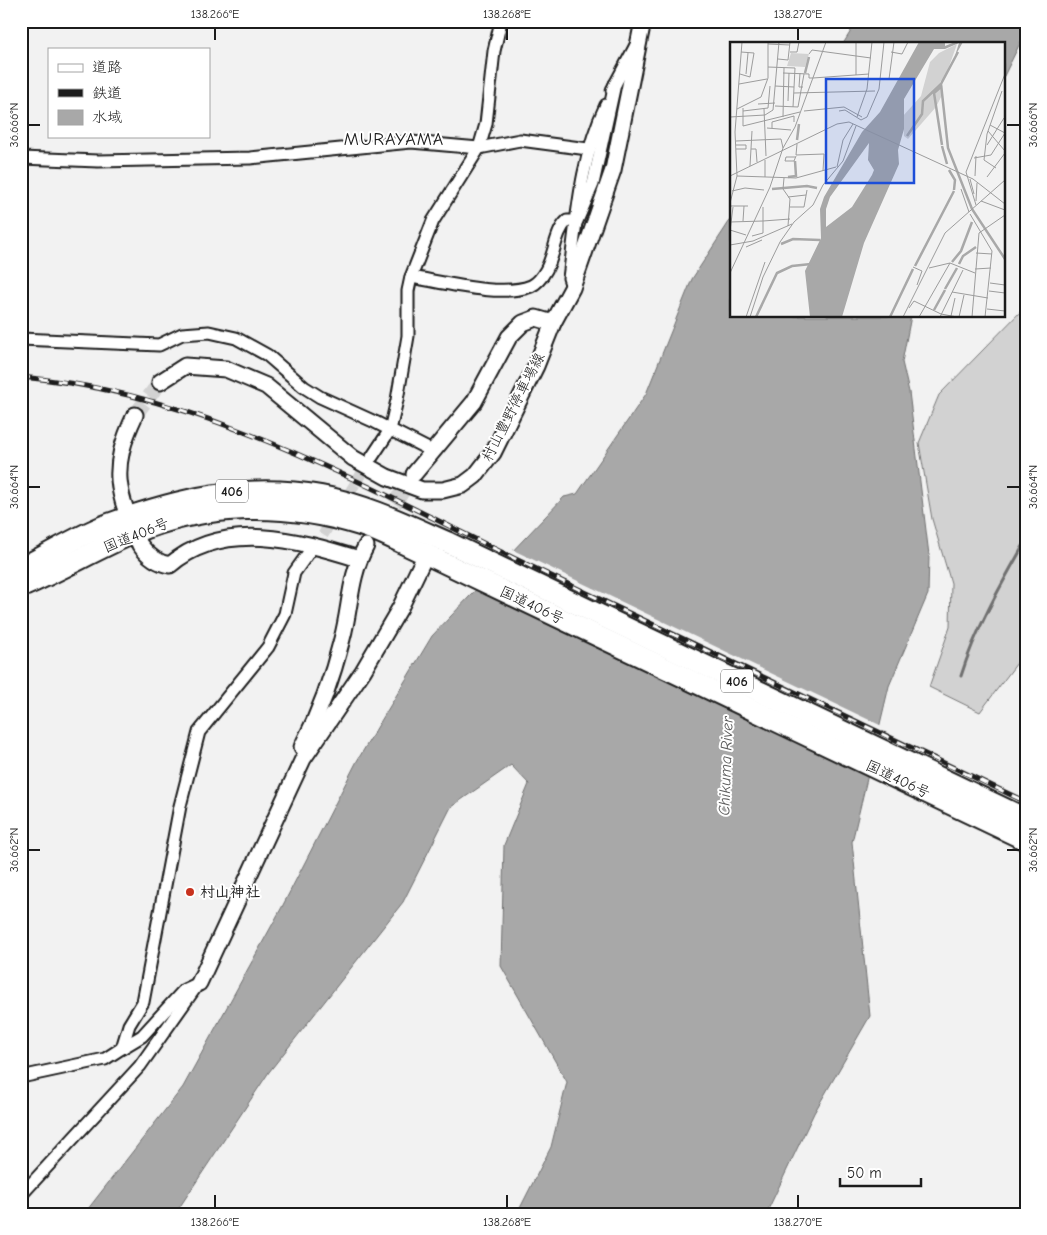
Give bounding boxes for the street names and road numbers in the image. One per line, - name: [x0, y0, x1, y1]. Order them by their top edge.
- street label: 村山豊野停車場線: [478, 349, 548, 465]
- road number: 406: [216, 480, 248, 502]
- street label: 国道406号: [100, 514, 172, 556]
- street label: 国道406号: [497, 582, 567, 628]
- road number: 406: [721, 669, 753, 692]
- street label: 国道406号: [863, 756, 933, 802]

